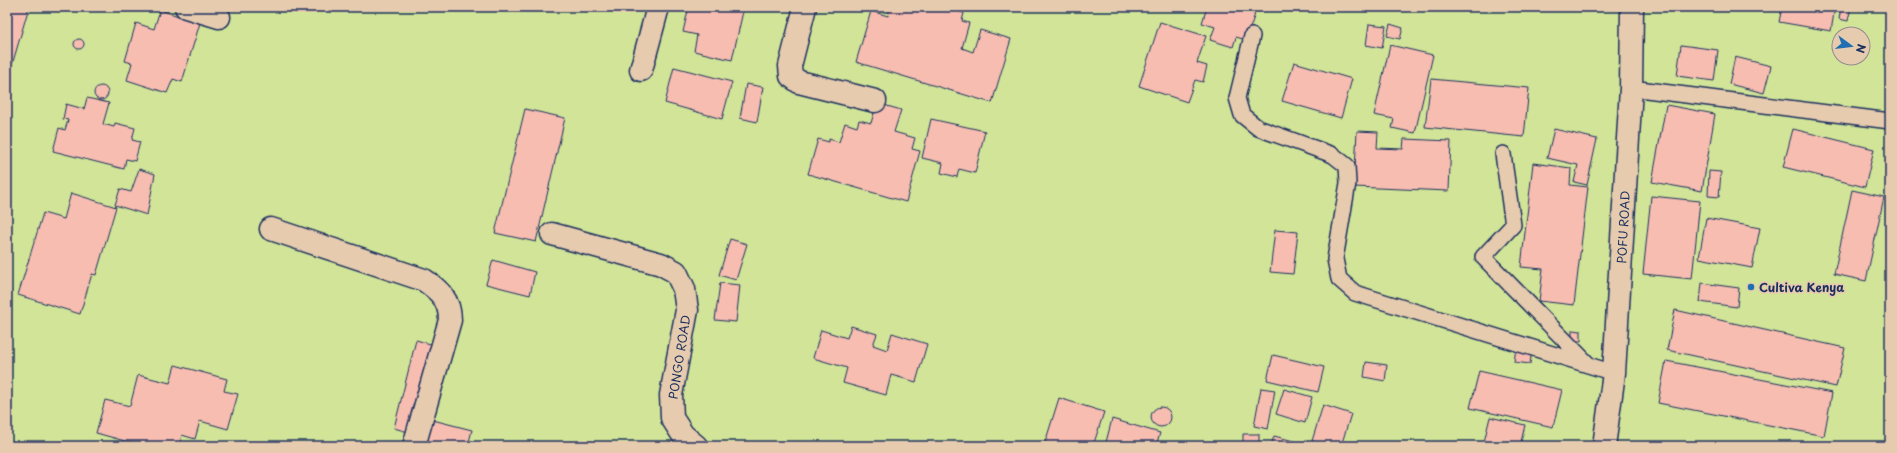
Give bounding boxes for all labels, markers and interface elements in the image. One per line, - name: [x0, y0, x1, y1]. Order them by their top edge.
- north arrow: [1831, 26, 1871, 66]
- text: N: [1852, 42, 1870, 55]
- street label: POFU ROAD: [1612, 190, 1634, 264]
- place label: Cultiva Kenya: [1759, 278, 1844, 296]
- marker: Cultiva Kenya: [1746, 282, 1756, 292]
- street label: PONGO ROAD: [663, 314, 695, 400]

